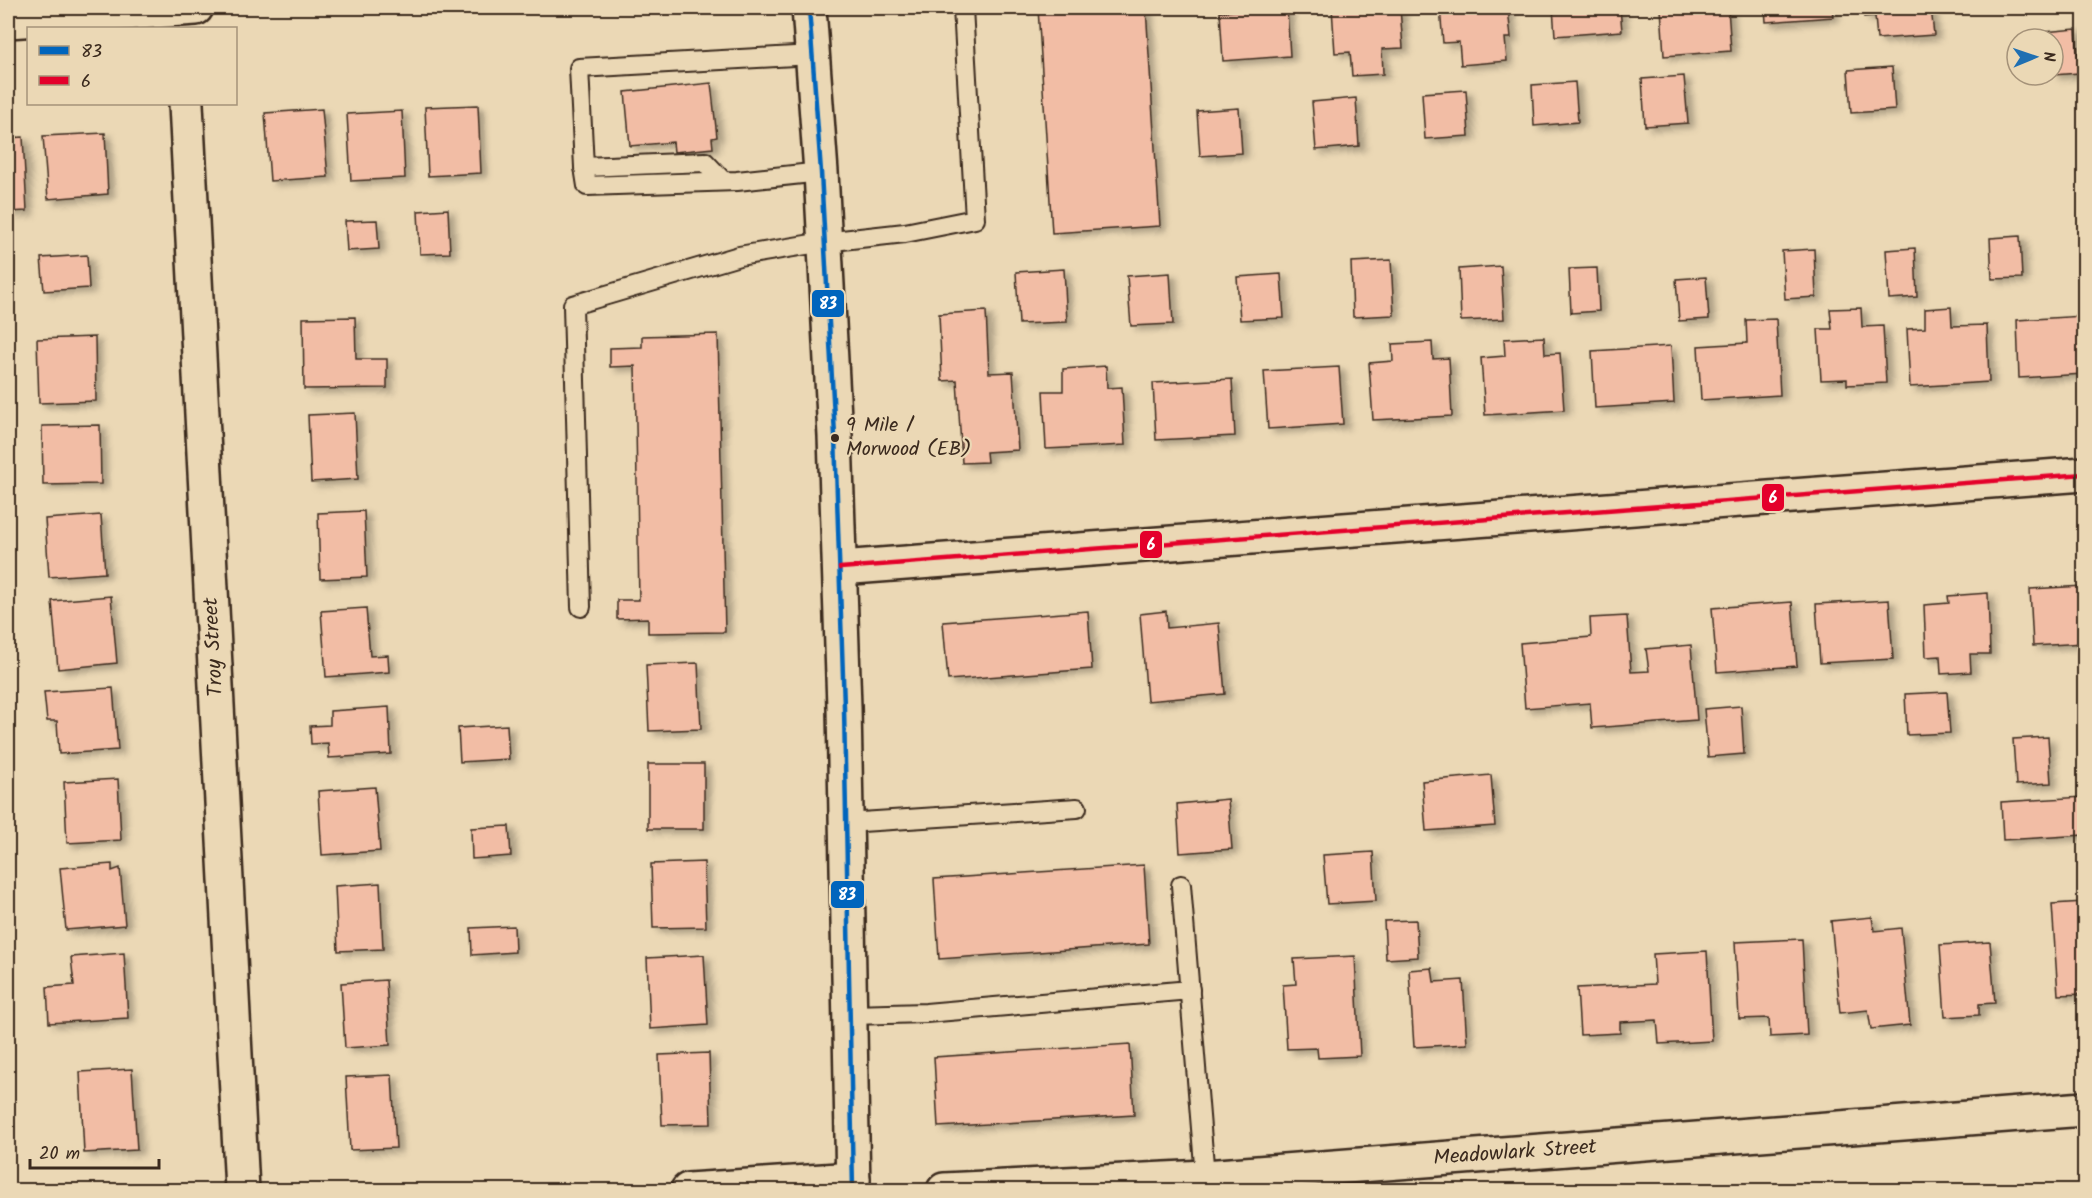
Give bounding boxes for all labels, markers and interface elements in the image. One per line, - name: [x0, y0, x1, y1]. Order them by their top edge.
- legend: [27, 27, 237, 105]
- north arrow: [2005, 27, 2065, 87]
- text: 83: [81, 38, 102, 67]
- text: N: [2036, 51, 2061, 62]
- text: 6: [81, 68, 91, 97]
- line badge: 83: [811, 289, 845, 318]
- text: 83: [819, 292, 837, 317]
- place label: 9 Mile / Morwood (EB): [846, 410, 971, 466]
- marker: 9 Mile / Morwood (EB): [829, 432, 841, 444]
- line badge: 6: [1761, 483, 1785, 512]
- text: 6: [1769, 486, 1778, 511]
- line badge: 6: [1139, 530, 1163, 559]
- text: 6: [1147, 533, 1156, 558]
- street label: Troy Street: [195, 596, 233, 697]
- line badge: 83: [830, 880, 865, 909]
- text: 83: [838, 883, 856, 908]
- street label: Meadowlark Street: [1432, 1131, 1599, 1175]
- scale bar: [30, 1132, 159, 1170]
- text: 20 m: [39, 1140, 80, 1169]

